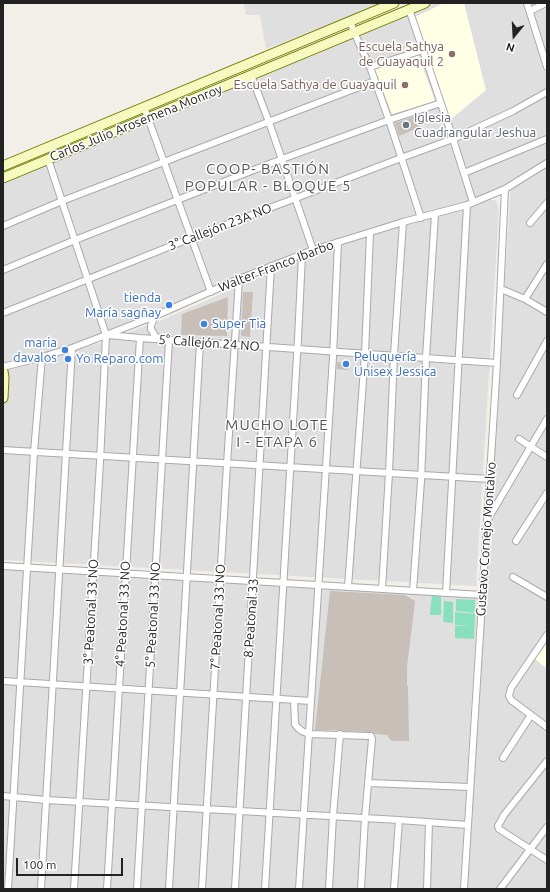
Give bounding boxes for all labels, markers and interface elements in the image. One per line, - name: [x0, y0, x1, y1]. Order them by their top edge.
- north arrow: [494, 16, 534, 56]
- place label: Escuela Sathya de Guayaquil 2: [358, 39, 444, 70]
- text: N: [505, 40, 516, 54]
- marker: Escuela Sathya de Guayaquil 2: [447, 49, 457, 59]
- place label: Escuela Sathya de Guayaquil: [234, 77, 397, 93]
- marker: Escuela Sathya de Guayaquil: [400, 80, 410, 90]
- street label: Carlos Julio Arosemena Monroy: [48, 81, 224, 165]
- place label: Iglesia Cuadrangular Jeshua: [414, 110, 536, 141]
- marker: Iglesia Cuadrangular Jeshua: [401, 120, 411, 130]
- district label: COOP- BASTIÓN POPULAR - BLOQUE 5: [185, 160, 351, 195]
- street label: 3° Callejón 23A NO: [166, 200, 274, 254]
- street label: Walter Franco Ibarbo: [216, 237, 336, 295]
- place label: tienda María sagñay: [85, 290, 161, 321]
- marker: tienda María sagñay: [164, 300, 174, 310]
- place label: Super Tia: [212, 316, 266, 332]
- marker: Super Tia: [199, 319, 209, 329]
- street label: 5° Callejón 24 NO: [158, 332, 260, 354]
- place label: maria davalos: [13, 335, 57, 366]
- marker: maria davalos: [60, 345, 70, 355]
- place label: Peluquería Unisex Jessica: [354, 349, 437, 380]
- place label: Yo Reparo.com: [76, 351, 164, 367]
- marker: Yo Reparo.com: [63, 354, 73, 364]
- marker: Peluquería Unisex Jessica: [341, 359, 351, 369]
- district label: MUCHO LOTE I - ETAPA 6: [225, 416, 329, 451]
- street label: Gustavo Cornejo Montalvo: [473, 461, 499, 617]
- street label: 3° Peatonal 33 NO: [80, 559, 102, 665]
- street label: 4° Peatonal 33 NO: [112, 561, 134, 667]
- street label: 5° Peatonal 33 NO: [142, 562, 164, 668]
- street label: 7° Peatonal 33 NO: [207, 564, 229, 670]
- street label: 8 Peatonal 33: [240, 578, 262, 658]
- scale bar: [18, 850, 125, 876]
- text: 100 m: [23, 858, 56, 871]

